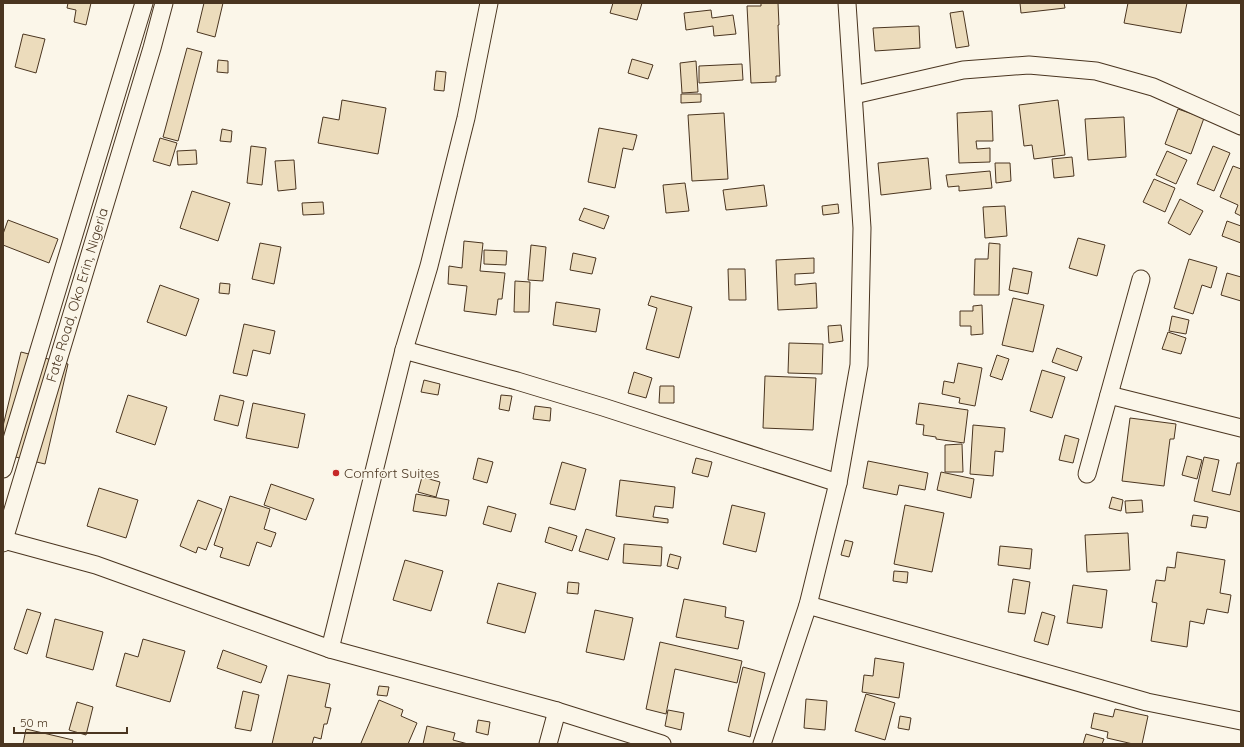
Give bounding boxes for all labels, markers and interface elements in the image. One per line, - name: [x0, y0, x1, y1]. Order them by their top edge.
- street label: Fate Road, Oko Erin, Nigeria: [42, 206, 112, 384]
- place label: Comfort Suites: [344, 464, 439, 482]
- marker: Comfort Suites: [331, 468, 341, 478]
- scale bar: [14, 709, 127, 735]
- text: 50 m: [20, 715, 48, 730]

